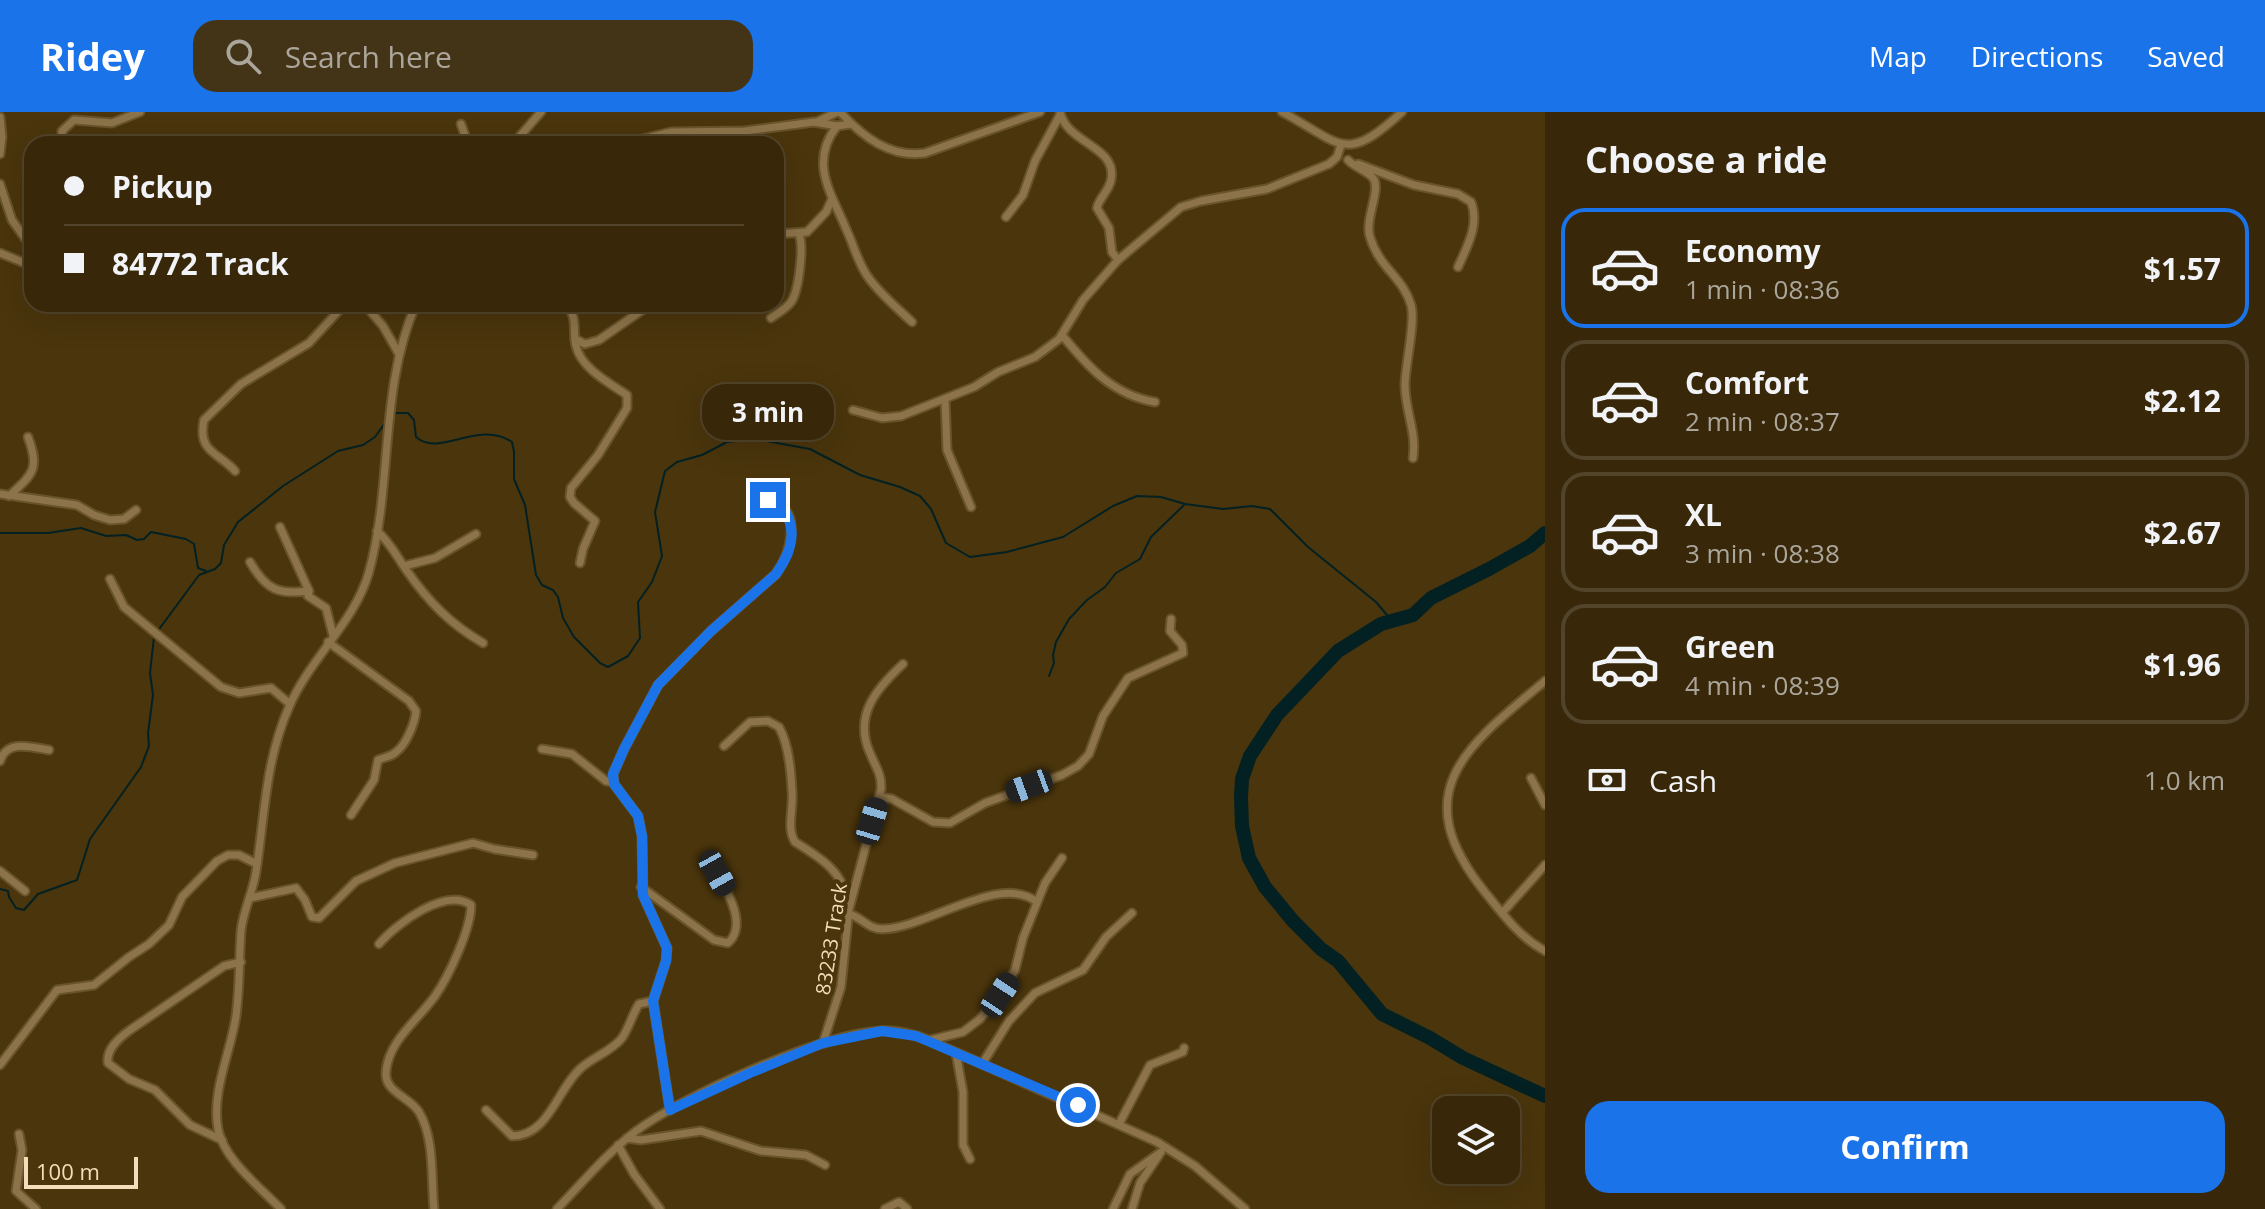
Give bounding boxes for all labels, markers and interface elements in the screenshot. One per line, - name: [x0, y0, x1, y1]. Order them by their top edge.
- search box: [193, 20, 753, 92]
- text: Ridey: [40, 30, 145, 82]
- icon: search: [221, 34, 265, 78]
- text: Search here: [285, 36, 452, 77]
- text: Map: [1869, 37, 1927, 75]
- text: Directions: [1971, 37, 2103, 75]
- text: Saved: [2147, 37, 2225, 75]
- text: Choose a ride: [1585, 135, 1827, 184]
- text: Pickup: [112, 166, 213, 207]
- text: Economy: [1685, 230, 1821, 271]
- icon: car: [1589, 232, 1661, 304]
- text: 84772 Track: [112, 243, 289, 284]
- text: $1.57: [2144, 248, 2221, 289]
- text: 1 min · 08:36: [1685, 271, 1840, 307]
- text: Comfort: [1685, 362, 1809, 403]
- icon: car: [1589, 364, 1661, 436]
- text: $2.12: [2144, 380, 2221, 421]
- callout: 3 min: [702, 384, 834, 440]
- text: 3 min: [732, 394, 804, 430]
- text: 2 min · 08:37: [1685, 403, 1840, 439]
- route end: [750, 482, 786, 518]
- text: XL: [1685, 494, 1722, 535]
- icon: car: [1589, 496, 1661, 568]
- text: $2.67: [2144, 512, 2221, 553]
- text: 3 min · 08:38: [1685, 535, 1840, 571]
- text: Green: [1685, 626, 1776, 667]
- icon: car: [1589, 628, 1661, 700]
- text: $1.96: [2144, 644, 2221, 685]
- text: 4 min · 08:39: [1685, 667, 1840, 703]
- icon: cash: [1585, 758, 1629, 802]
- text: Cash: [1649, 760, 1717, 801]
- text: 1.0 km: [2144, 762, 2225, 798]
- car: [1002, 767, 1056, 805]
- car: [854, 795, 890, 847]
- car: [695, 846, 739, 900]
- street label: 83233 Track: [809, 881, 853, 997]
- car: [977, 968, 1023, 1022]
- route start: [1060, 1087, 1096, 1123]
- map controls: [1432, 1096, 1520, 1184]
- button: layers: [1432, 1096, 1520, 1184]
- button: Confirm: [1585, 1101, 2225, 1193]
- scale bar: [24, 1153, 138, 1189]
- text: 100 m: [36, 1156, 100, 1186]

